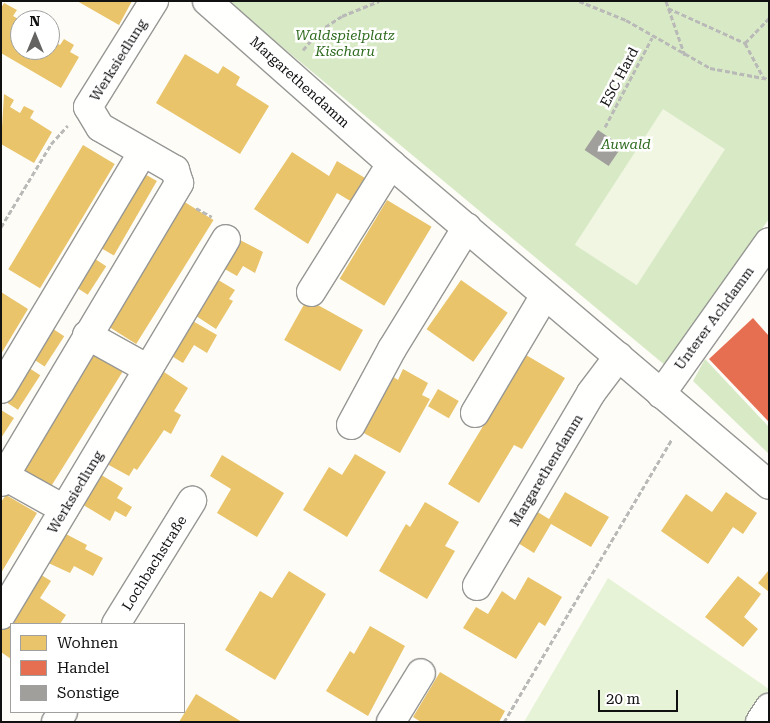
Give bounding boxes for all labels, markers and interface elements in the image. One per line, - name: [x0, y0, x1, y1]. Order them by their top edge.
- north arrow: [10, 10, 60, 60]
- text: N: [30, 13, 40, 29]
- street label: Werksiedlung: [86, 16, 150, 104]
- park label: Waldspielplatz Kischaru: [295, 27, 395, 59]
- street label: Margarethendamm: [247, 33, 353, 131]
- street label: ESC Hard: [596, 44, 642, 110]
- park label: Auwald: [601, 136, 651, 152]
- street label: Unterer Achdamm: [671, 263, 757, 373]
- street label: Margarethendamm: [506, 411, 586, 529]
- street label: Werksiedlung: [44, 448, 106, 536]
- street label: Lochbachstraße: [118, 512, 190, 614]
- legend: [10, 623, 185, 713]
- text: Wohnen: [57, 634, 118, 652]
- text: Handel: [57, 659, 110, 677]
- scale bar: [600, 680, 680, 712]
- text: Sonstige: [57, 684, 119, 702]
- text: 20 m: [606, 690, 640, 708]

